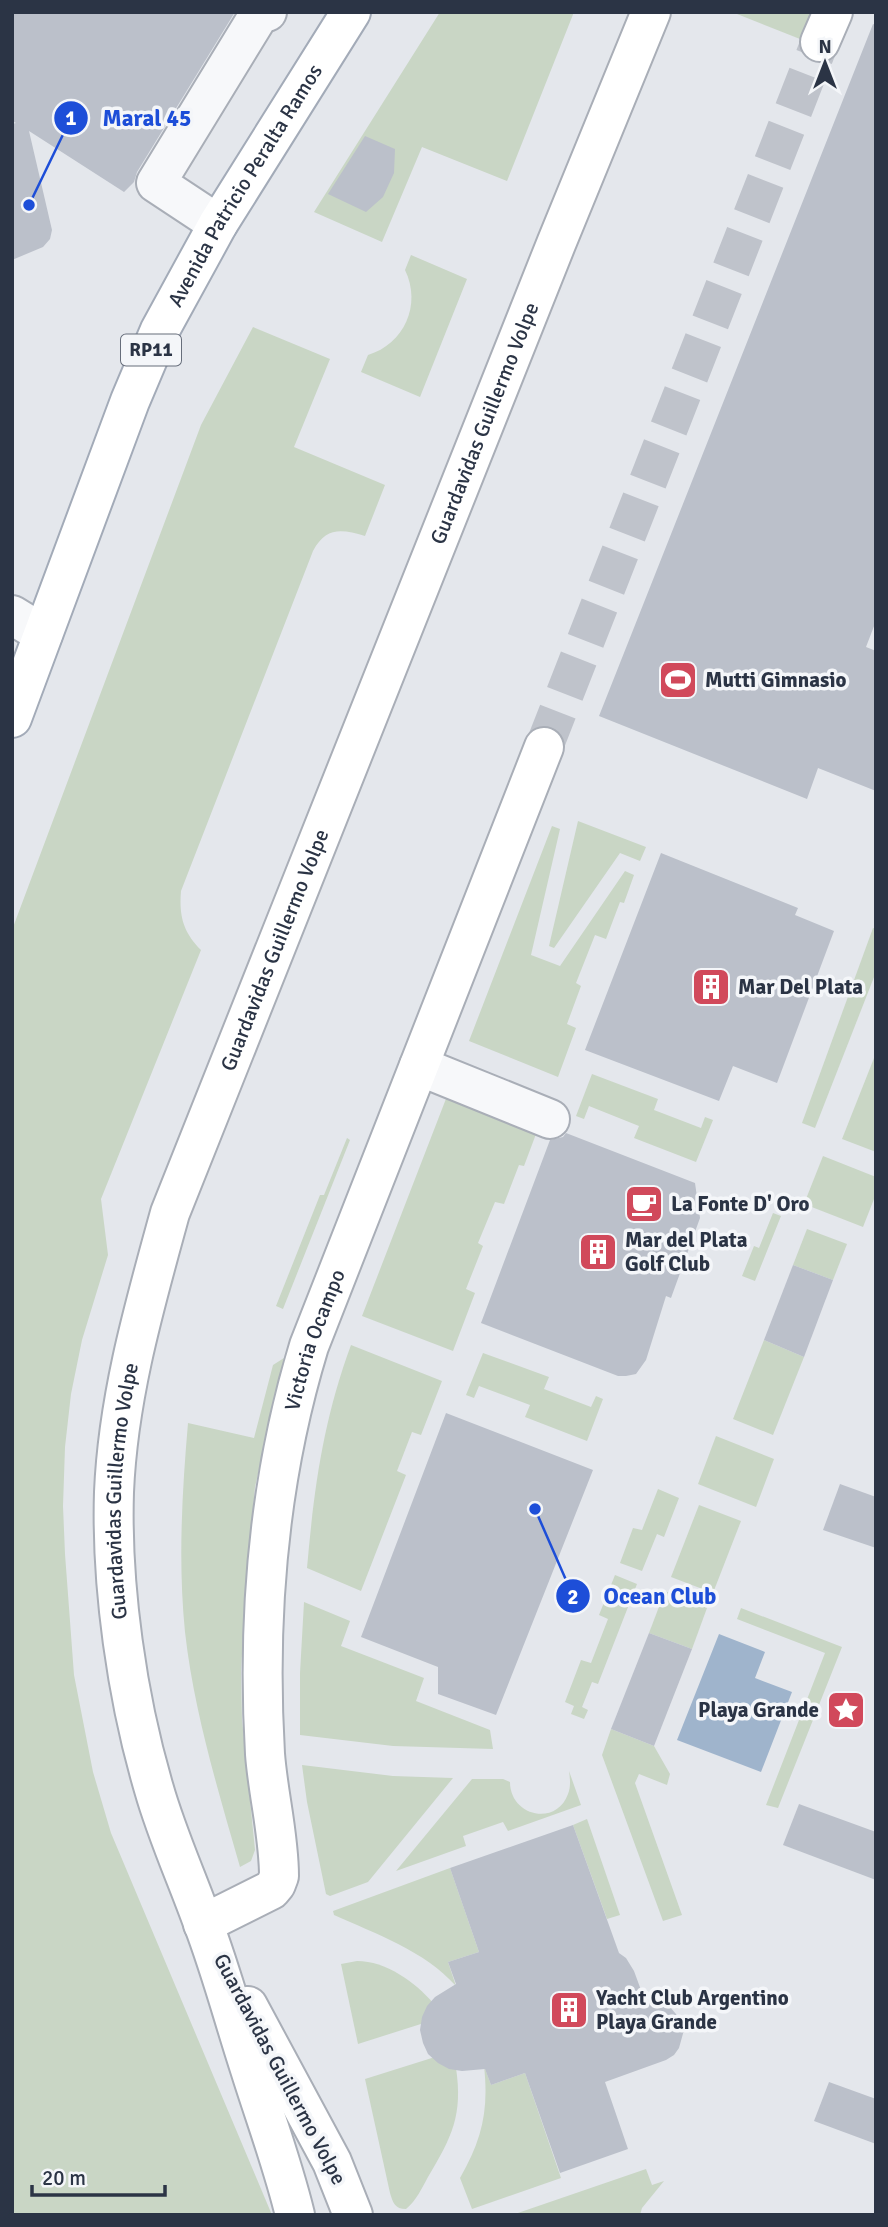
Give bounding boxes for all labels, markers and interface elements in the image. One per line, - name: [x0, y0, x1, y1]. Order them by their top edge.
- north arrow: [790, 28, 860, 98]
- text: N: [818, 35, 832, 59]
- street label: Avenida Patricio Peralta Ramos: [162, 59, 328, 311]
- callout: Maral 45: [53, 96, 205, 140]
- text: Maral 45: [103, 104, 191, 133]
- text: 1: [65, 105, 77, 131]
- street label: Guardavidas Guillermo Volpe: [425, 299, 544, 548]
- road number: RP11: [121, 334, 181, 366]
- sports icon: Mutti Gimnasio: [657, 659, 699, 701]
- place label: Mutti Gimnasio: [705, 667, 847, 693]
- street label: Guardavidas Guillermo Volpe: [215, 825, 335, 1075]
- building icon: Mar Del Plata: [690, 966, 732, 1008]
- place label: Mar Del Plata: [738, 974, 863, 1000]
- cafe icon: La Fonte D' Oro: [623, 1183, 665, 1225]
- place label: La Fonte D' Oro: [671, 1191, 810, 1217]
- place label: Mar del Plata Golf Club: [625, 1227, 748, 1277]
- building icon: Mar del Plata Golf Club: [577, 1231, 619, 1273]
- street label: Victoria Ocampo: [279, 1266, 351, 1414]
- street label: Guardavidas Guillermo Volpe: [101, 1360, 144, 1621]
- callout: Ocean Club: [555, 1574, 731, 1618]
- text: Ocean Club: [604, 1582, 716, 1611]
- text: 2: [567, 1584, 579, 1610]
- place icon: Playa Grande: [825, 1689, 867, 1731]
- place label: Playa Grande: [698, 1697, 819, 1723]
- street label: Guardavidas Guillermo Volpe: [208, 1949, 352, 2189]
- place label: Yacht Club Argentino Playa Grande: [595, 1985, 789, 2035]
- building icon: Yacht Club Argentino Playa Grande: [548, 1989, 590, 2031]
- scale bar: [32, 2154, 164, 2198]
- text: 20 m: [42, 2165, 86, 2191]

